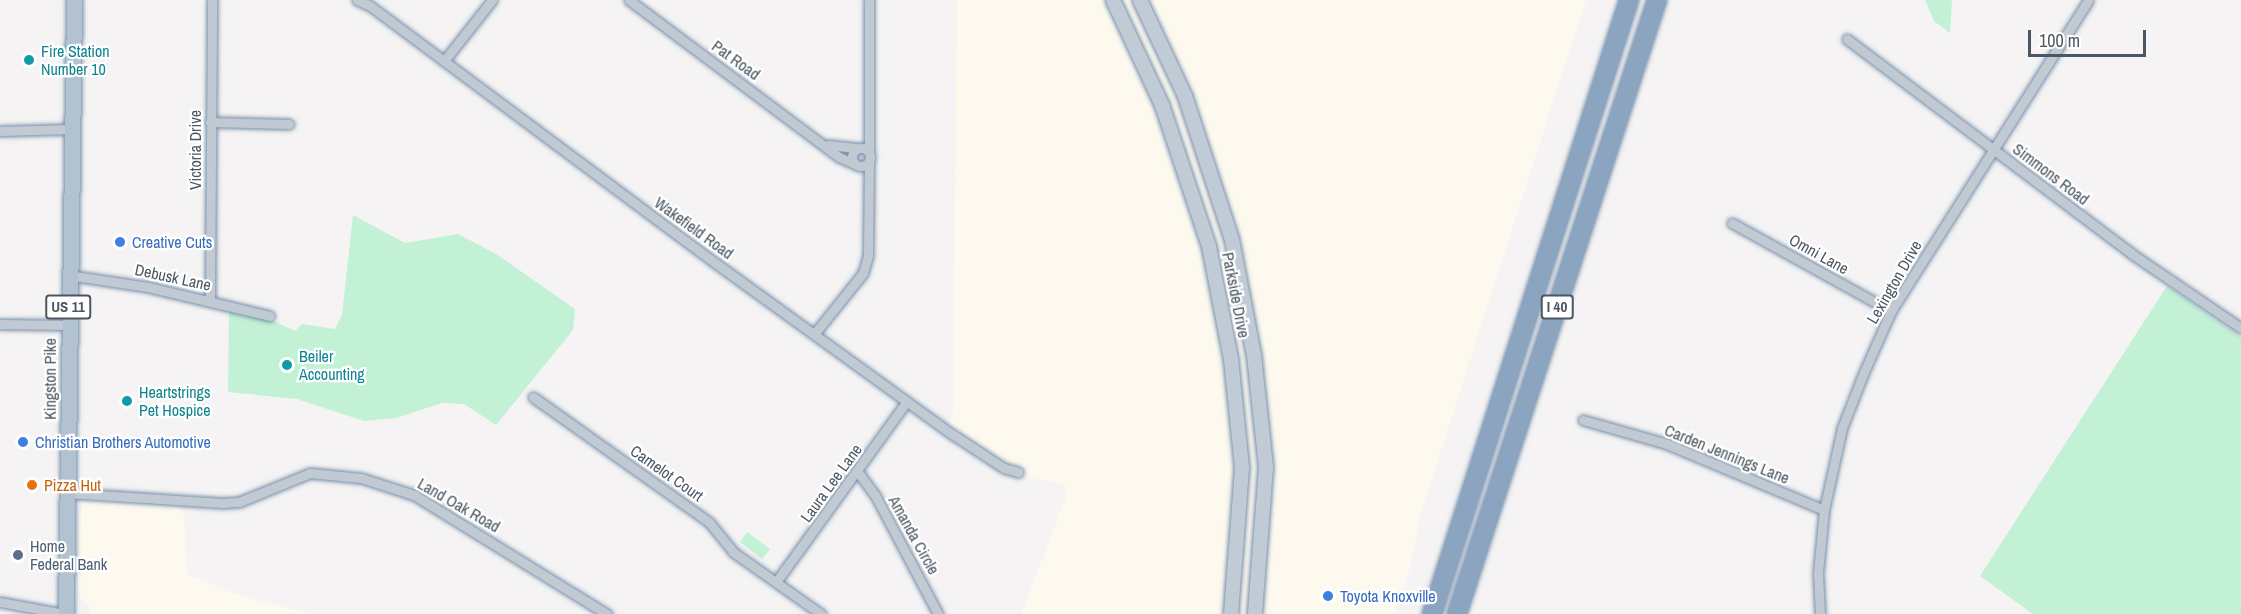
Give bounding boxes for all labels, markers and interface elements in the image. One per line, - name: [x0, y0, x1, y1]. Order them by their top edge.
- scale bar: [2031, 18, 2150, 56]
- text: 100 m: [2039, 28, 2080, 53]
- street label: Pat Road: [708, 36, 764, 84]
- place label: Fire Station Number 10: [41, 41, 110, 79]
- marker: Fire Station Number 10: [22, 53, 36, 67]
- street label: Victoria Drive: [185, 110, 205, 190]
- street label: Simmons Road: [2009, 139, 2093, 209]
- street label: Wakefield Road: [651, 193, 737, 263]
- street label: Omni Lane: [1786, 230, 1852, 278]
- place label: Creative Cuts: [132, 232, 212, 252]
- marker: Creative Cuts: [113, 235, 127, 249]
- street label: Lexington Drive: [1863, 237, 1925, 327]
- street label: Parkside Drive: [1218, 251, 1254, 339]
- street label: Debusk Lane: [133, 260, 213, 294]
- road number: US 11: [44, 295, 92, 319]
- road number: I 40: [1540, 295, 1574, 319]
- street label: Kingston Pike: [40, 338, 60, 420]
- place label: Beiler Accounting: [299, 346, 365, 384]
- marker: Beiler Accounting: [280, 358, 294, 372]
- place label: Heartstrings Pet Hospice: [139, 382, 210, 420]
- marker: Heartstrings Pet Hospice: [120, 394, 134, 408]
- street label: Carden Jennings Lane: [1662, 420, 1792, 488]
- place label: Christian Brothers Automotive: [35, 432, 211, 452]
- marker: Christian Brothers Automotive: [16, 435, 30, 449]
- street label: Laura Lee Lane: [796, 440, 866, 526]
- street label: Camelot Court: [627, 441, 707, 505]
- street label: Land Oak Road: [414, 474, 504, 536]
- place label: Pizza Hut: [44, 475, 101, 495]
- marker: Pizza Hut: [25, 478, 39, 492]
- street label: Amanda Circle: [885, 492, 943, 578]
- place label: Home Federal Bank: [30, 536, 107, 574]
- marker: Home Federal Bank: [11, 548, 25, 562]
- place label: Toyota Knoxville: [1340, 586, 1436, 606]
- marker: Toyota Knoxville: [1321, 589, 1335, 603]

